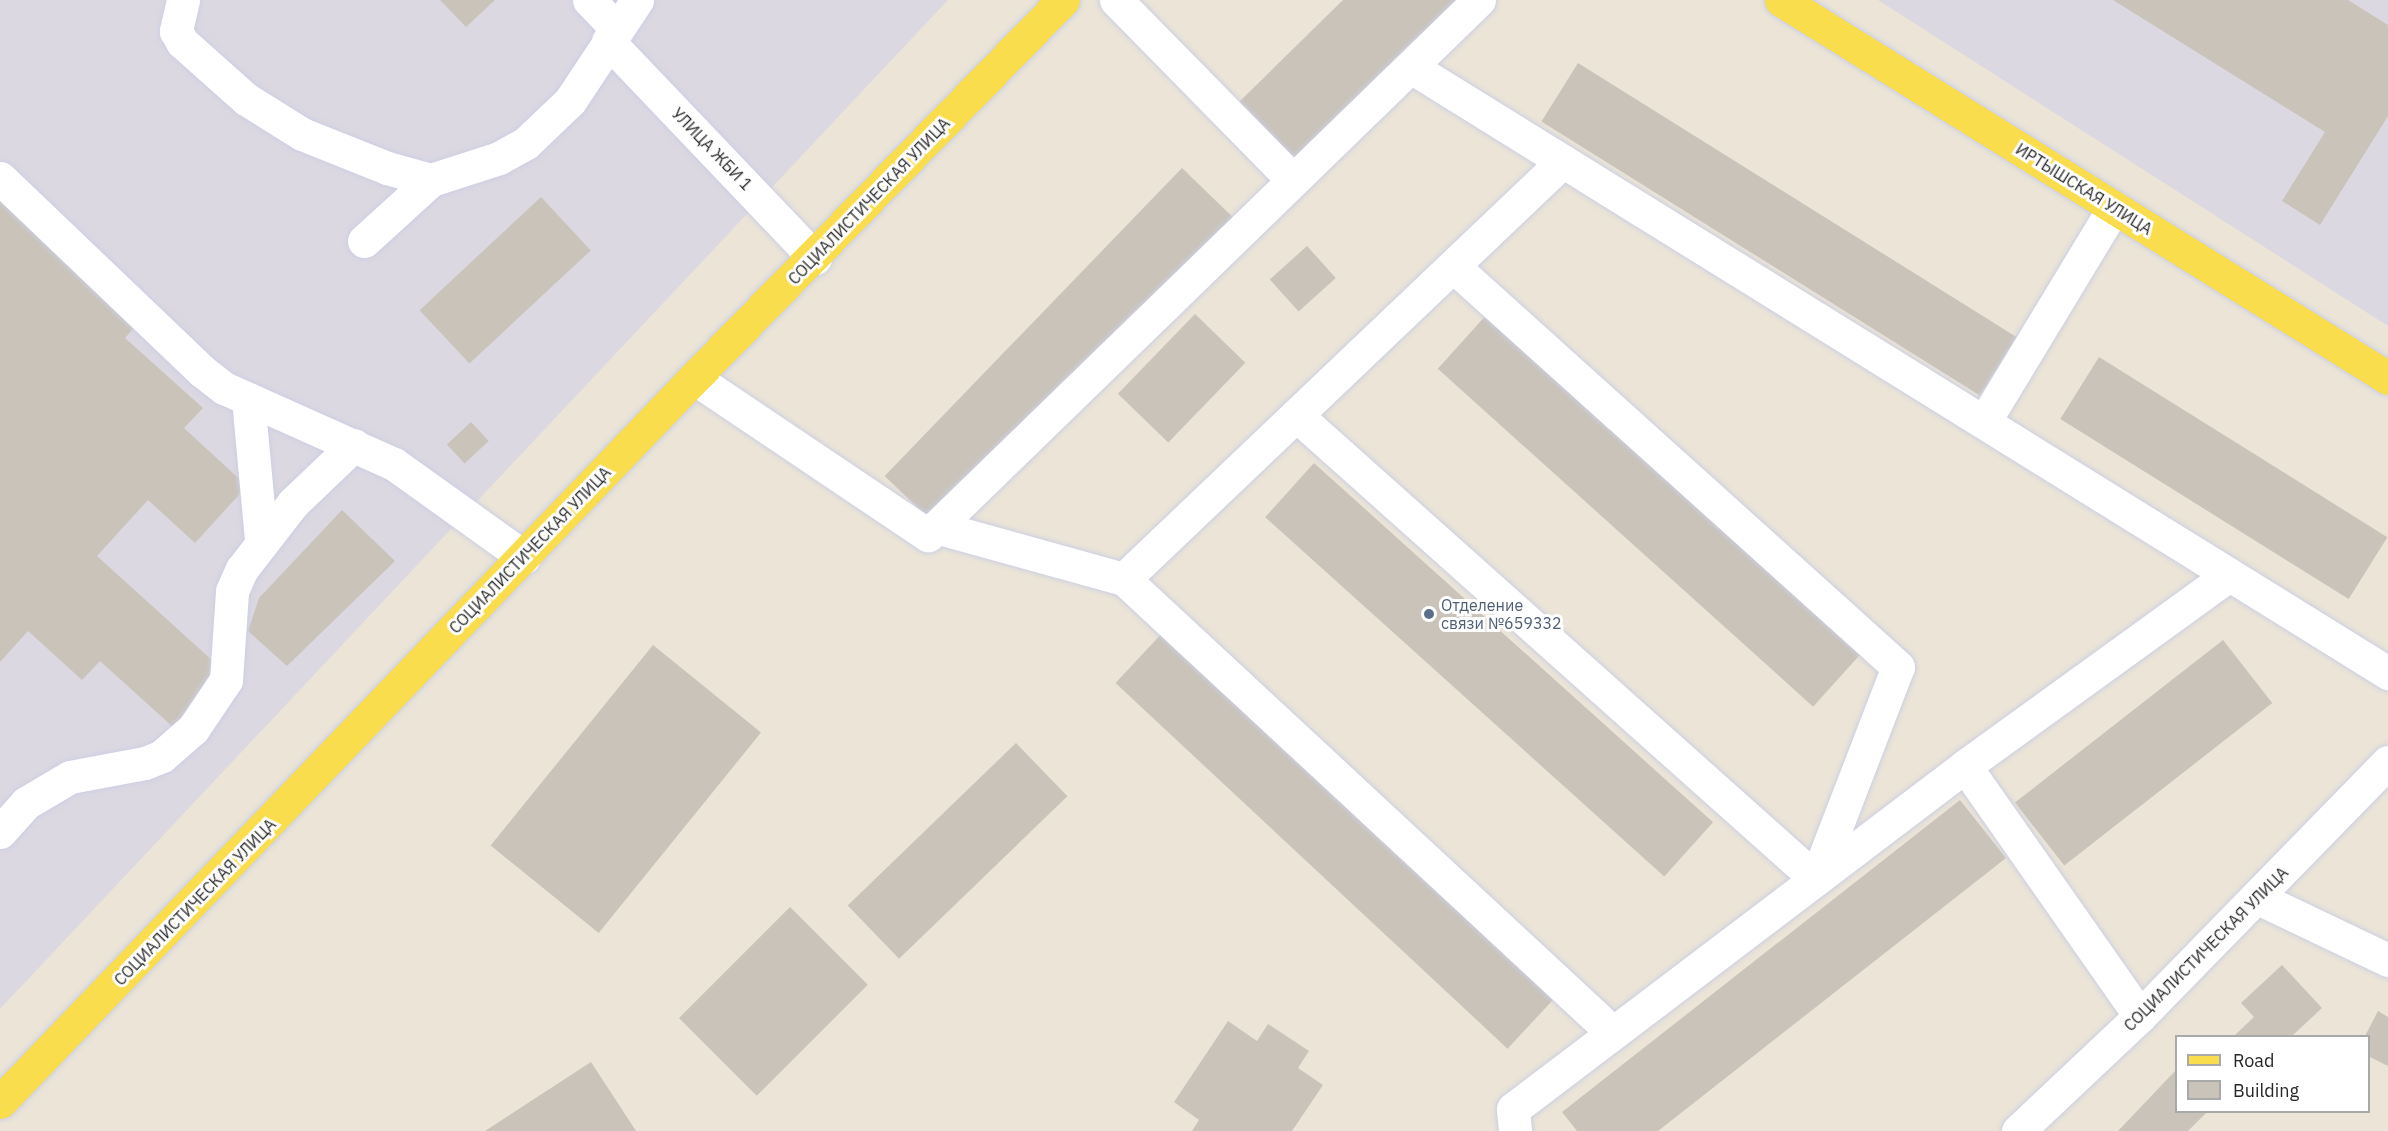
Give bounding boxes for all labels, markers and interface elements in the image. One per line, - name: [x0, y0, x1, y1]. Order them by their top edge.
- street label: УЛИЦА ЖБИ 1: [668, 104, 756, 194]
- street label: СОЦИАЛИСТИЧЕСКАЯ УЛИЦА: [784, 114, 954, 288]
- street label: ИРТЫШСКАЯ УЛИЦА: [2012, 139, 2156, 239]
- street label: СОЦИАЛИСТИЧЕСКАЯ УЛИЦА: [445, 463, 615, 637]
- place label: Отделение связи №659332: [1441, 595, 1562, 633]
- marker: Отделение связи №659332: [1422, 607, 1436, 621]
- street label: СОЦИАЛИСТИЧЕСКАЯ УЛИЦА: [110, 815, 280, 989]
- street label: СОЦИАЛИСТИЧЕСКАЯ УЛИЦА: [2120, 863, 2292, 1035]
- legend: [2175, 1035, 2370, 1113]
- text: Road: [2233, 1049, 2274, 1072]
- text: Building: [2233, 1079, 2299, 1102]

